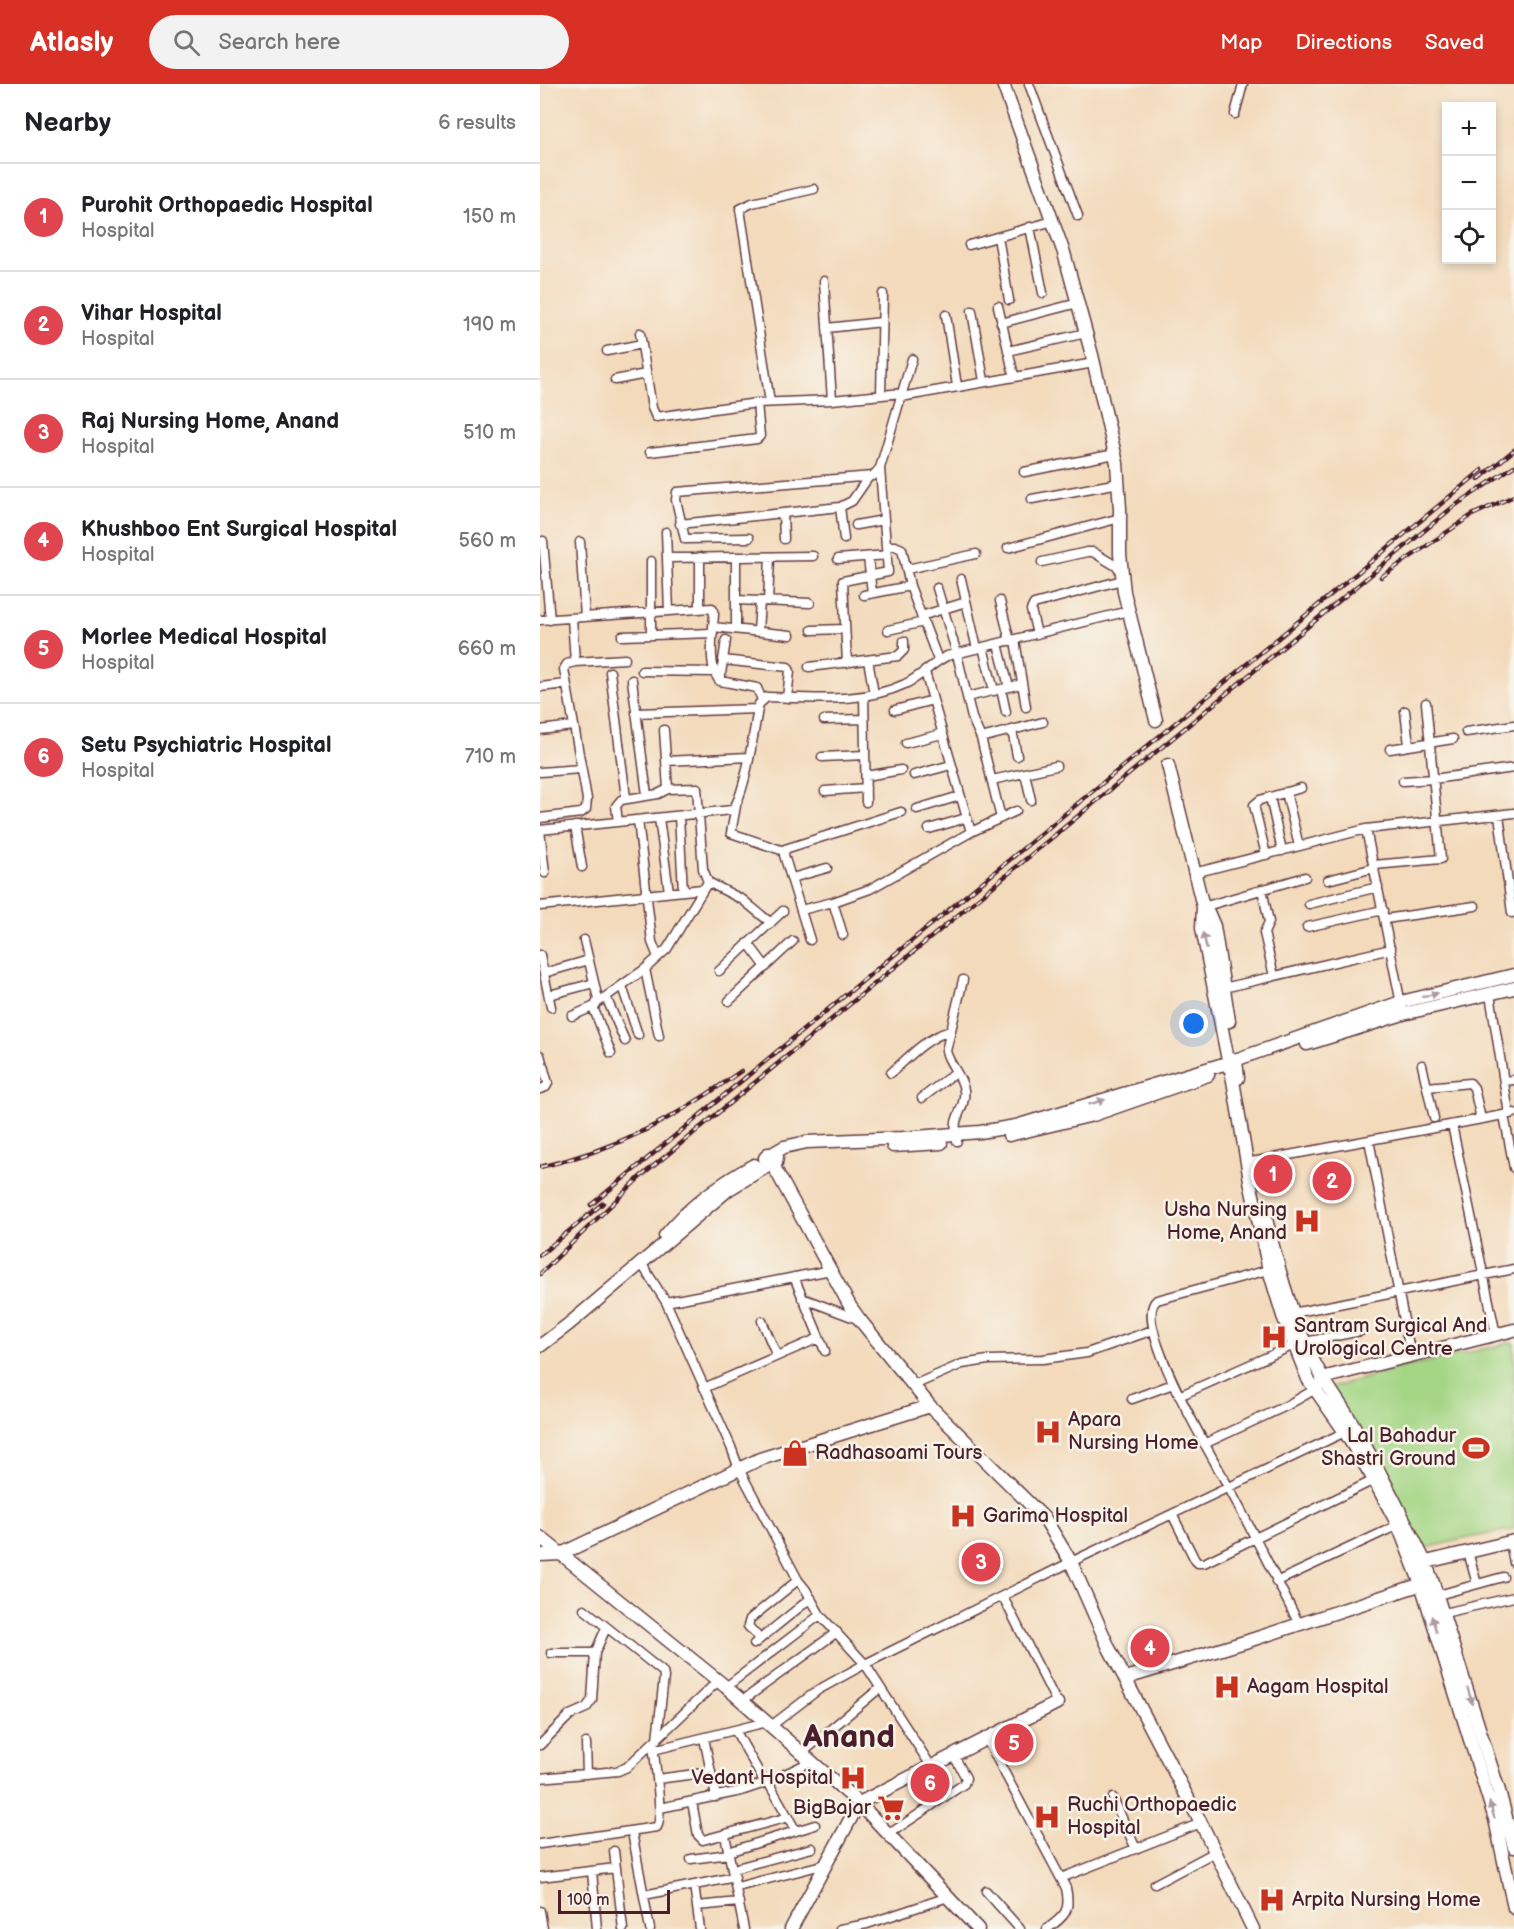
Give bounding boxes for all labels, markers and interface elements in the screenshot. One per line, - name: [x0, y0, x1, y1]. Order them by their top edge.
- search box: [149, 15, 569, 69]
- text: Atlasly: [30, 26, 113, 59]
- icon: search: [170, 26, 203, 59]
- text: Search here: [218, 29, 340, 56]
- text: Map: [1220, 30, 1263, 55]
- text: Directions: [1296, 30, 1392, 55]
- text: Saved: [1425, 30, 1484, 55]
- map controls: [1442, 102, 1496, 264]
- button: +: [1442, 102, 1496, 156]
- text: Nearby: [24, 108, 111, 139]
- text: 6 results: [438, 111, 516, 135]
- button: −: [1442, 156, 1496, 210]
- text: Purohit Orthopaedic Hospital: [81, 192, 373, 219]
- text: 1: [39, 205, 48, 229]
- text: 150 m: [463, 205, 516, 229]
- button: locate: [1442, 210, 1496, 264]
- text: Hospital: [81, 219, 154, 243]
- text: Vihar Hospital: [81, 300, 222, 327]
- text: 2: [38, 313, 49, 337]
- text: 190 m: [463, 313, 516, 337]
- text: Hospital: [81, 327, 154, 351]
- text: Raj Nursing Home, Anand: [81, 408, 339, 435]
- text: 3: [38, 421, 49, 445]
- text: 510 m: [463, 421, 516, 445]
- text: Hospital: [81, 435, 154, 459]
- text: Khushboo Ent Surgical Hospital: [81, 516, 397, 543]
- text: 4: [38, 529, 49, 553]
- text: 560 m: [459, 529, 516, 553]
- text: Hospital: [81, 543, 154, 567]
- text: Morlee Medical Hospital: [81, 624, 327, 651]
- text: 5: [38, 637, 49, 661]
- text: 660 m: [458, 637, 516, 661]
- text: Hospital: [81, 651, 154, 675]
- text: Setu Psychiatric Hospital: [81, 732, 331, 759]
- text: 6: [37, 745, 50, 769]
- text: 710 m: [465, 745, 516, 769]
- text: Hospital: [81, 759, 154, 783]
- one-way arrow: [1200, 931, 1209, 950]
- one-way arrow: [1421, 990, 1439, 1000]
- your location: [1179, 1009, 1208, 1038]
- one-way arrow: [1088, 1097, 1106, 1106]
- pin: 1: [1254, 1152, 1292, 1196]
- pin: 2: [1312, 1158, 1352, 1204]
- place label: Usha Nursing Home, Anand: [1164, 1198, 1287, 1245]
- hospital icon: Usha Nursing Home, Anand: [1292, 1206, 1322, 1236]
- place label: Santram Surgical And Urological Centre: [1294, 1314, 1488, 1361]
- hospital icon: Santram Surgical And Urological Centre: [1259, 1322, 1289, 1352]
- place label: Apara Nursing Home: [1068, 1408, 1199, 1455]
- hospital icon: Apara Nursing Home: [1033, 1417, 1063, 1447]
- place label: Lal Bahadur Shastri Ground: [1321, 1424, 1457, 1471]
- sports icon: Lal Bahadur Shastri Ground: [1461, 1433, 1491, 1463]
- shop icon: Radhasoami Tours: [780, 1438, 810, 1468]
- place label: Radhasoami Tours: [815, 1441, 982, 1465]
- hospital icon: Garima Hospital: [948, 1501, 978, 1531]
- place label: Garima Hospital: [983, 1504, 1128, 1528]
- pin: 3: [962, 1540, 1000, 1584]
- one-way arrow: [1429, 1615, 1438, 1633]
- pin: 4: [1130, 1626, 1170, 1670]
- hospital icon: Aagam Hospital: [1212, 1672, 1242, 1702]
- place label: Aagam Hospital: [1247, 1675, 1388, 1699]
- one-way arrow: [1466, 1687, 1475, 1705]
- district label: Anand: [802, 1718, 895, 1757]
- pin: 5: [994, 1720, 1034, 1766]
- pin: 6: [910, 1760, 950, 1806]
- hospital icon: Vedant Hospital: [838, 1763, 868, 1793]
- place label: Vedant Hospital: [691, 1766, 833, 1790]
- supermarket icon: BigBajar: [876, 1793, 906, 1823]
- place label: Ruchi Orthopaedic Hospital: [1067, 1793, 1237, 1840]
- place label: BigBajar: [793, 1796, 872, 1820]
- one-way arrow: [1487, 1801, 1496, 1819]
- hospital icon: Ruchi Orthopaedic Hospital: [1032, 1802, 1062, 1832]
- hospital icon: Arpita Nursing Home: [1257, 1885, 1287, 1915]
- scale bar: [558, 1887, 670, 1914]
- place label: Arpita Nursing Home: [1292, 1888, 1481, 1912]
- text: 100 m: [567, 1891, 610, 1910]

